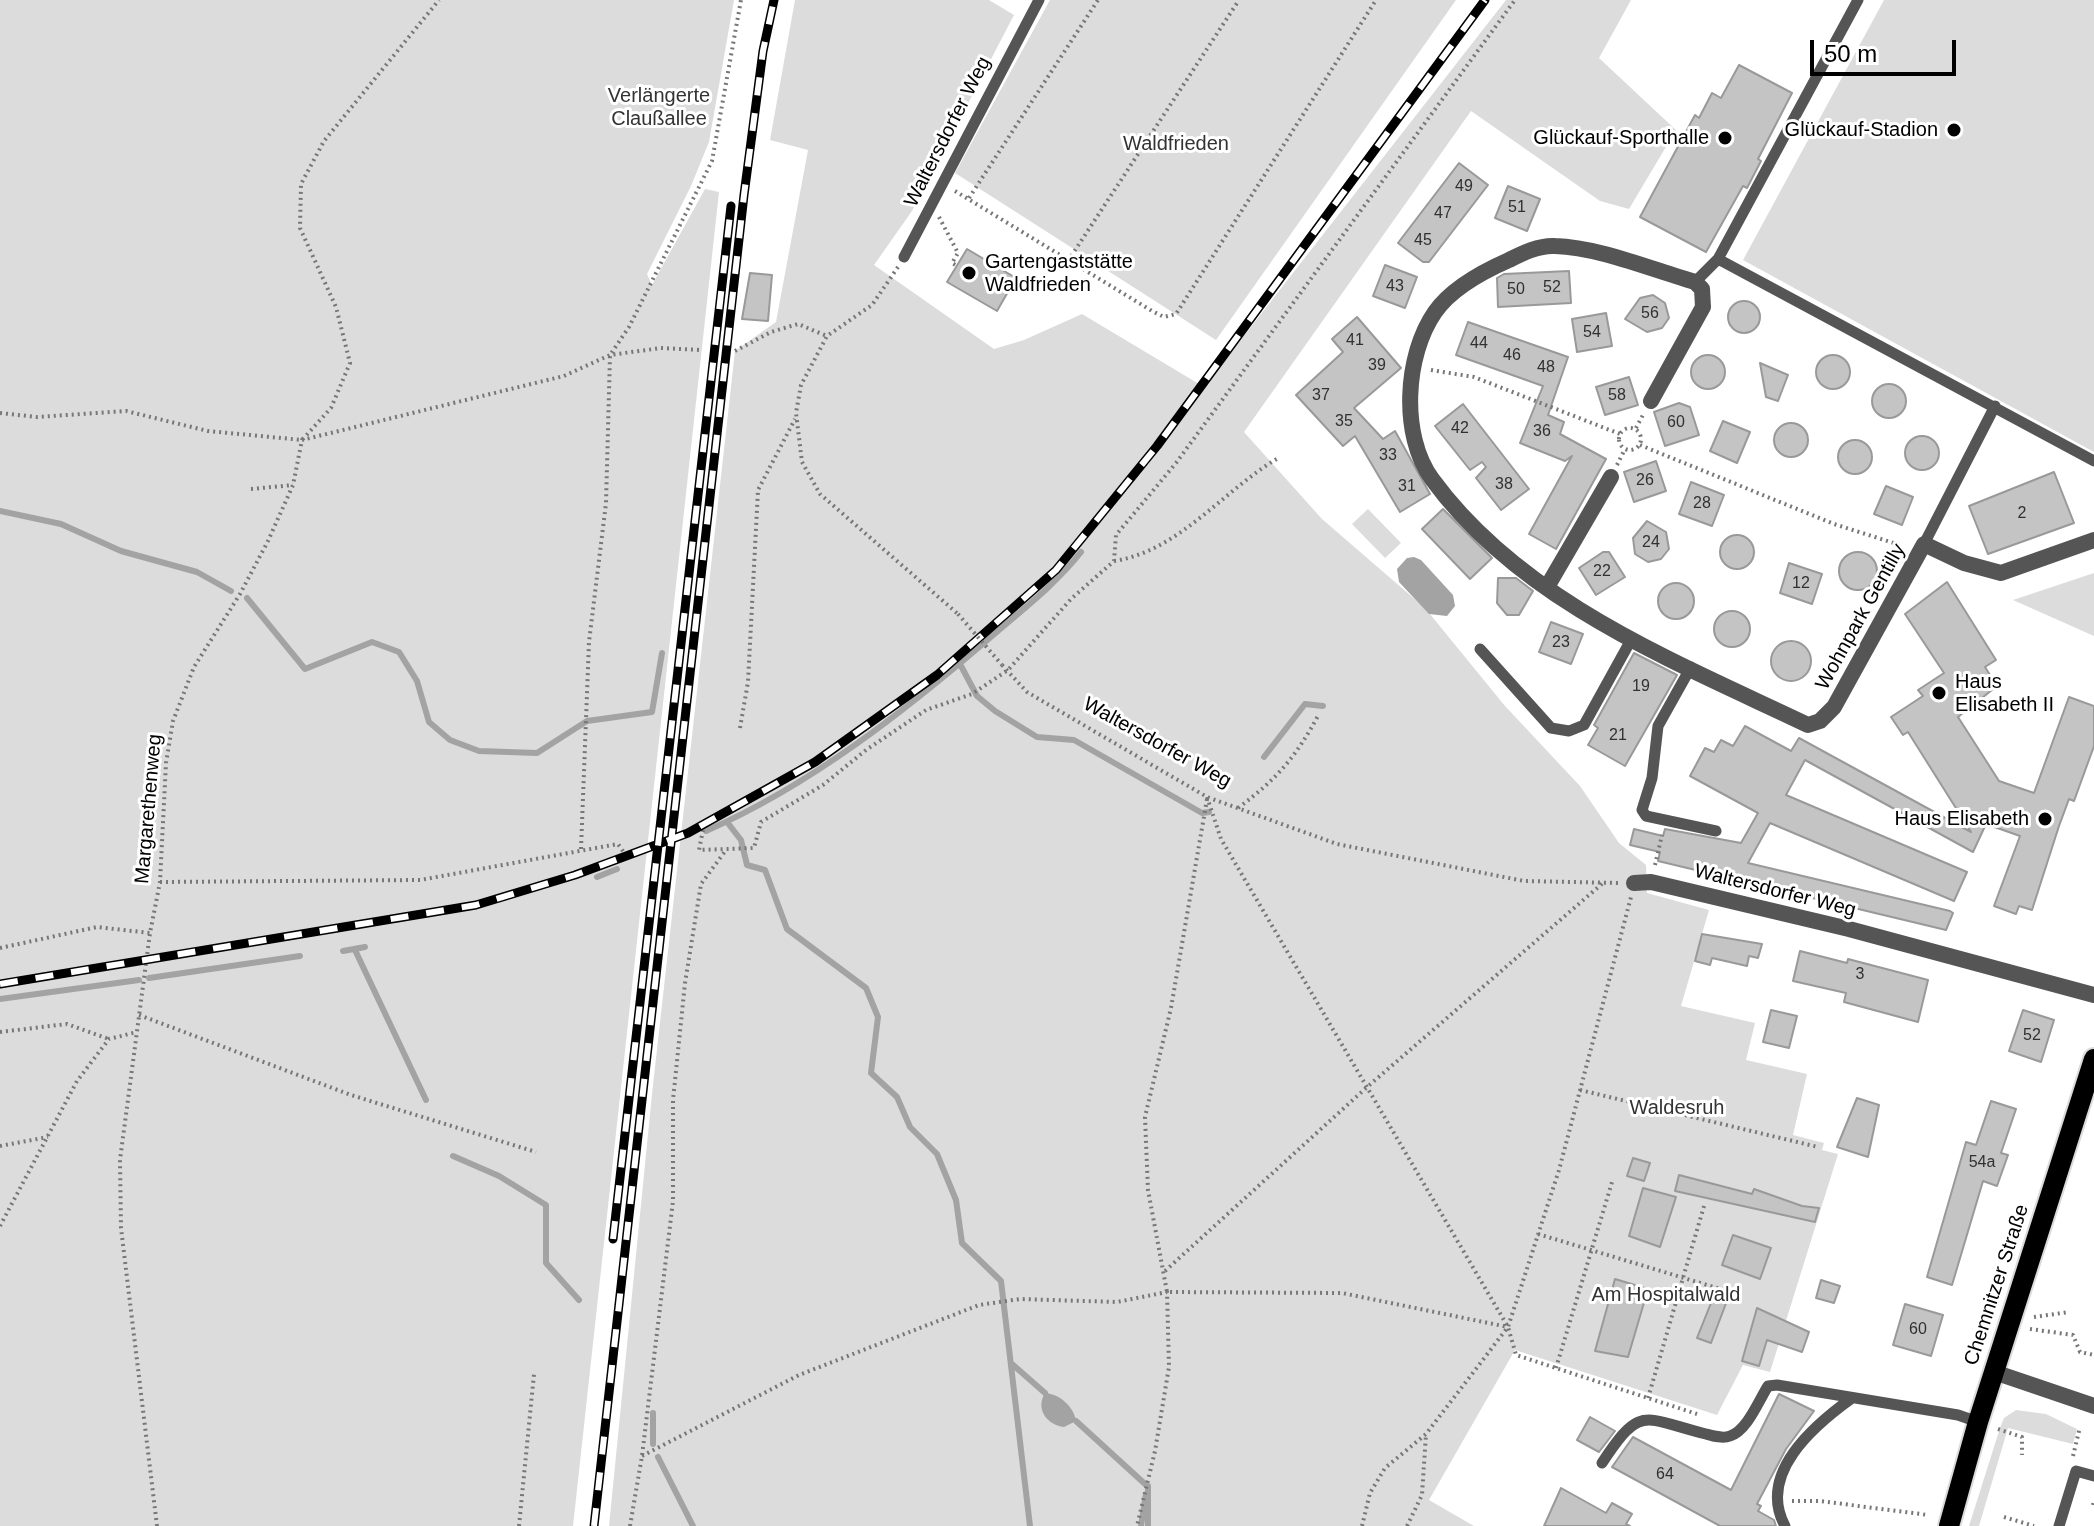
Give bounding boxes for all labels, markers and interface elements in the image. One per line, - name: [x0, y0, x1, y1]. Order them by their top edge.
- scale bar: [1814, 24, 1960, 74]
- text: 50 m: [1824, 40, 1877, 67]
- street label: Waltersdorfer Weg: [900, 53, 996, 211]
- park label: Verlängerte Claußallee: [608, 84, 710, 131]
- place label: Glückauf-Stadion: [1785, 118, 1938, 142]
- marker: Glückauf-Stadion: [1945, 121, 1963, 139]
- place label: Glückauf-Sporthalle: [1533, 126, 1709, 150]
- marker: Glückauf-Sporthalle: [1716, 129, 1734, 147]
- park label: Waldfrieden: [1123, 132, 1229, 156]
- house number: 49: [1455, 177, 1473, 197]
- house number: 51: [1508, 198, 1526, 218]
- house number: 47: [1434, 204, 1452, 224]
- house number: 45: [1414, 231, 1432, 251]
- place label: Gartengaststätte Waldfrieden: [985, 250, 1133, 297]
- marker: Gartengaststätte Waldfrieden: [960, 264, 978, 282]
- house number: 43: [1386, 277, 1404, 297]
- house number: 52: [1543, 278, 1561, 298]
- house number: 50: [1507, 280, 1525, 300]
- house number: 56: [1641, 304, 1659, 324]
- house number: 54: [1583, 323, 1601, 343]
- house number: 41: [1346, 331, 1364, 351]
- house number: 44: [1470, 334, 1488, 354]
- house number: 46: [1503, 346, 1521, 366]
- house number: 39: [1368, 356, 1386, 376]
- house number: 48: [1537, 358, 1555, 378]
- house number: 37: [1312, 386, 1330, 406]
- house number: 58: [1608, 386, 1626, 406]
- house number: 35: [1335, 412, 1353, 432]
- house number: 60: [1667, 413, 1685, 433]
- house number: 42: [1451, 419, 1469, 439]
- house number: 36: [1533, 422, 1551, 442]
- house number: 33: [1379, 446, 1397, 466]
- house number: 26: [1636, 471, 1654, 491]
- house number: 38: [1495, 475, 1513, 495]
- house number: 31: [1398, 477, 1416, 497]
- house number: 28: [1693, 494, 1711, 514]
- house number: 2: [2018, 504, 2026, 524]
- house number: 24: [1642, 533, 1660, 553]
- street label: Wohnpark Gentilly: [1811, 540, 1911, 694]
- house number: 22: [1593, 562, 1611, 582]
- house number: 12: [1792, 574, 1810, 594]
- house number: 23: [1552, 633, 1570, 653]
- place label: Haus Elisabeth II: [1955, 670, 2054, 717]
- house number: 19: [1632, 677, 1650, 697]
- marker: Haus Elisabeth II: [1930, 684, 1948, 702]
- street label: Waltersdorfer Weg: [1079, 692, 1235, 794]
- house number: 21: [1609, 726, 1627, 746]
- street label: Margarethenweg: [131, 733, 167, 885]
- place label: Haus Elisabeth: [1894, 807, 2029, 831]
- marker: Haus Elisabeth: [2036, 810, 2054, 828]
- street label: Waltersdorfer Weg: [1692, 859, 1858, 923]
- house number: 3: [1856, 965, 1864, 985]
- house number: 52: [2023, 1026, 2041, 1046]
- park label: Waldesruh: [1630, 1096, 1724, 1120]
- house number: 54a: [1969, 1153, 1995, 1173]
- street label: Chemnitzer Straße: [1960, 1201, 2034, 1369]
- park label: Am Hospitalwald: [1592, 1283, 1740, 1307]
- house number: 60: [1909, 1320, 1927, 1340]
- house number: 64: [1656, 1465, 1674, 1485]

